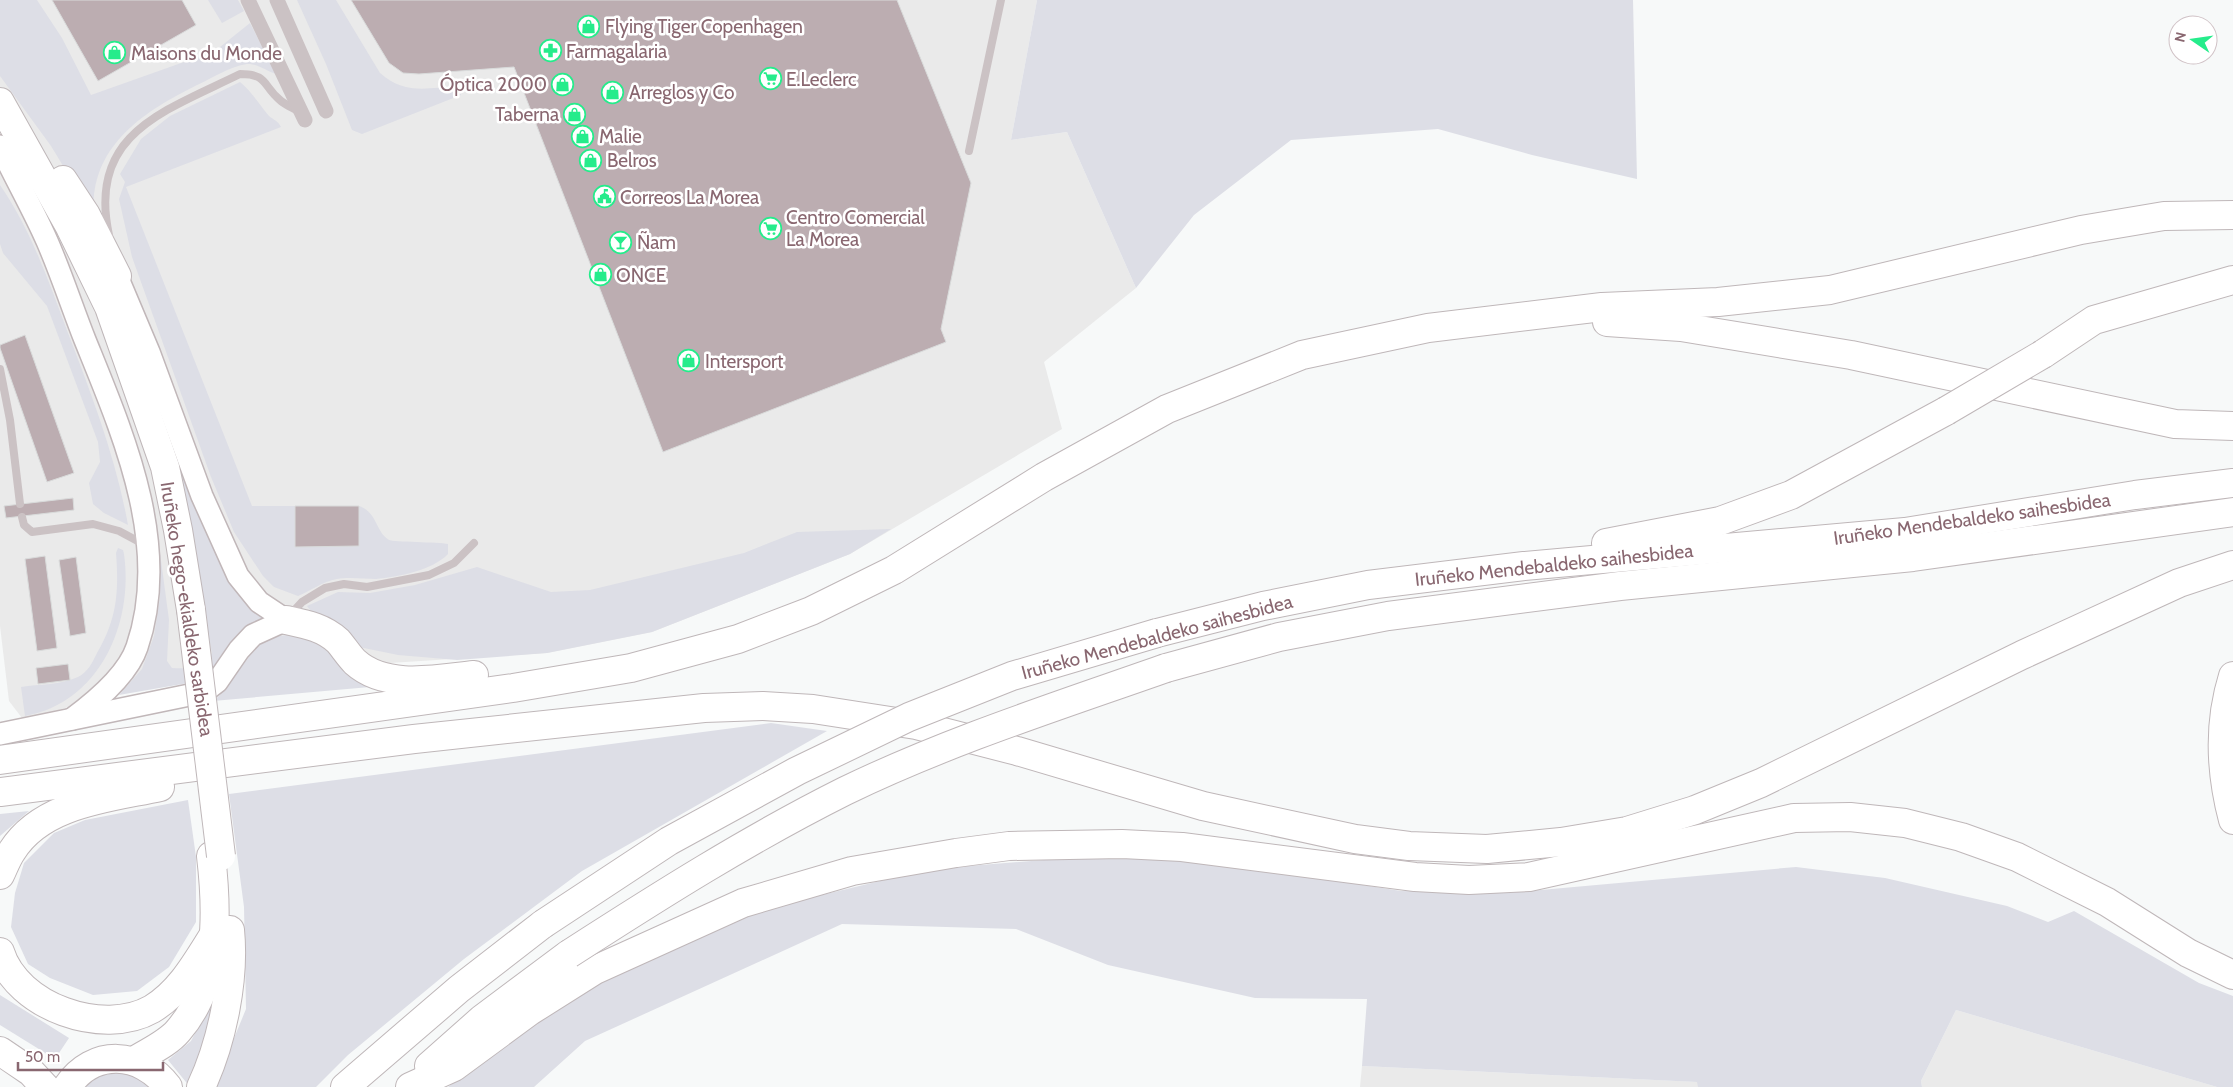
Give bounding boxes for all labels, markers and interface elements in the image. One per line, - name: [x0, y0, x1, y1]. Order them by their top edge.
- shop icon: Flying Tiger Copenhagen: [577, 14, 601, 38]
- place label: Flying Tiger Copenhagen: [605, 15, 803, 38]
- north arrow: [2168, 15, 2218, 65]
- text: N: [2170, 30, 2190, 44]
- pharmacy icon: Farmagalaria: [538, 39, 562, 63]
- place label: Farmagalaria: [566, 40, 667, 63]
- shop icon: Maisons du Monde: [103, 41, 127, 65]
- place label: Maisons du Monde: [131, 42, 282, 65]
- supermarket icon: E.Leclerc: [758, 67, 782, 91]
- place label: E.Leclerc: [786, 68, 857, 91]
- place label: Óptica 2000: [440, 72, 547, 96]
- shop icon: Óptica 2000: [551, 72, 575, 96]
- shop icon: Arreglos y Co: [601, 80, 625, 104]
- place label: Arreglos y Co: [629, 81, 734, 104]
- shop icon: Taberna: [563, 102, 587, 126]
- place label: Taberna: [495, 103, 559, 126]
- shop icon: Malie: [571, 124, 595, 148]
- place label: Malie: [599, 125, 642, 148]
- shop icon: Belros: [579, 148, 603, 172]
- place label: Belros: [607, 149, 657, 172]
- public building icon: Correos La Morea: [592, 185, 616, 209]
- place label: Correos La Morea: [620, 186, 759, 209]
- place label: Centro Comercial La Morea: [786, 206, 925, 251]
- supermarket icon: Centro Comercial La Morea: [758, 216, 782, 240]
- bar icon: Ñam: [609, 230, 633, 254]
- place label: Ñam: [637, 230, 676, 254]
- shop icon: ONCE: [588, 263, 612, 287]
- place label: ONCE: [616, 264, 666, 287]
- shop icon: Intersport: [677, 349, 701, 373]
- place label: Intersport: [705, 350, 784, 373]
- street label: Iruñeko hego-ekialdeko sarbidea: [155, 480, 219, 738]
- street label: Iruñeko Mendebaldeko saihesbidea: [1832, 488, 2112, 550]
- street label: Iruñeko Mendebaldeko saihesbidea: [1414, 539, 1694, 591]
- street label: Iruñeko Mendebaldeko saihesbidea: [1019, 590, 1295, 684]
- scale bar: [18, 1040, 162, 1072]
- text: 50 m: [25, 1048, 60, 1066]

